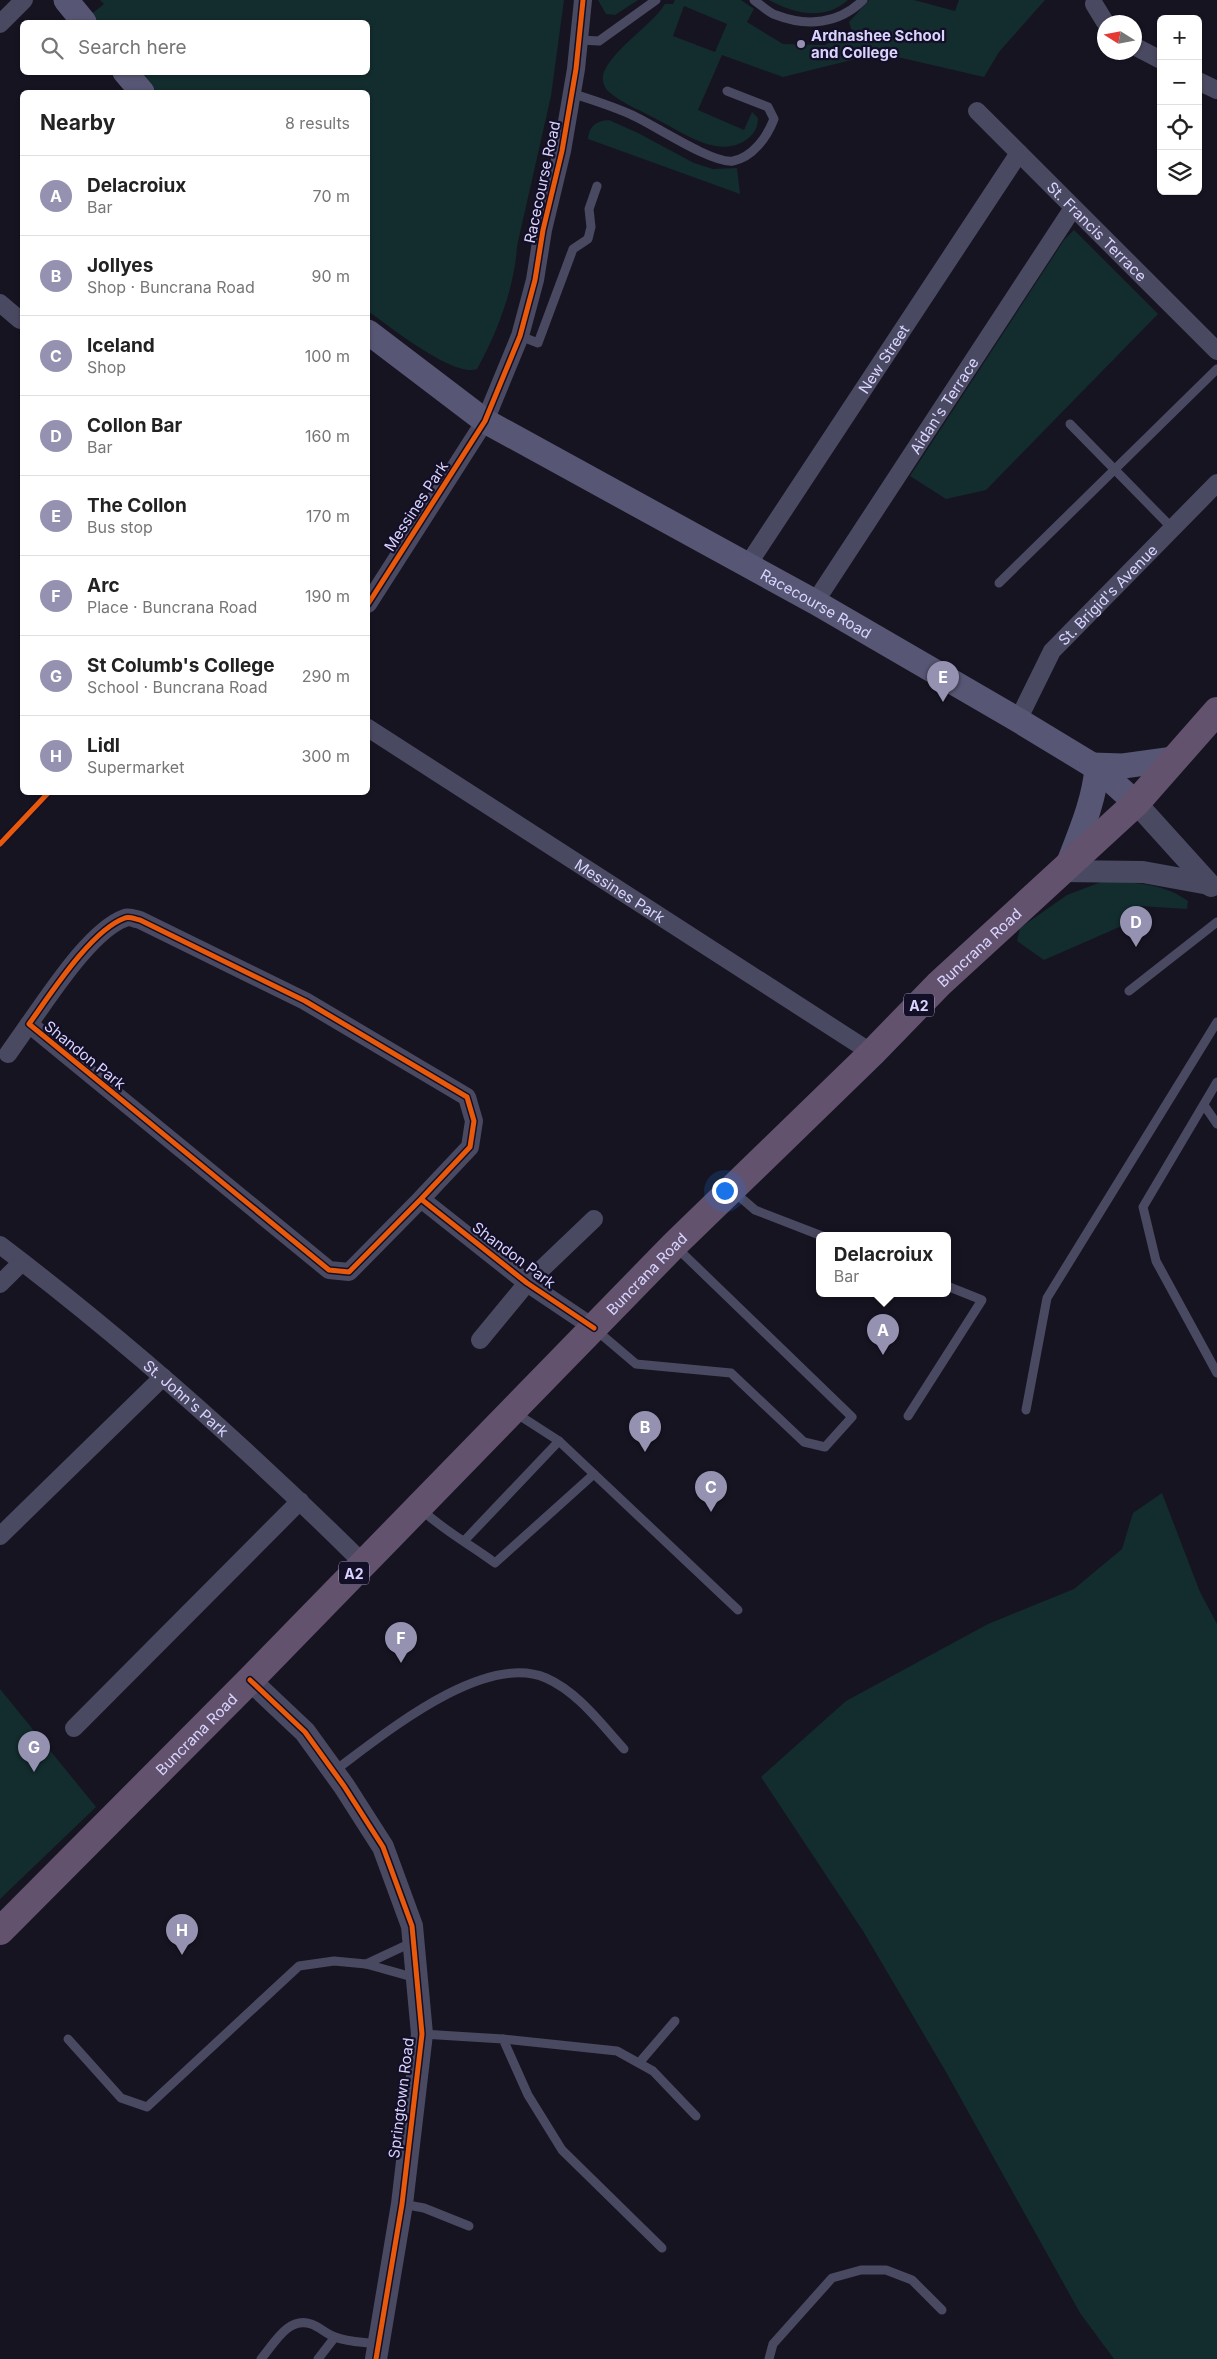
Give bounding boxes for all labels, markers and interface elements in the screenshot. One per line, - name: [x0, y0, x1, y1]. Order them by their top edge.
- north arrow: [1097, 15, 1142, 60]
- map controls: [1157, 15, 1202, 195]
- button: +: [1157, 15, 1202, 60]
- search box: [20, 20, 370, 75]
- place label: Ardnashee School and College: [811, 26, 945, 62]
- icon: search: [38, 34, 66, 62]
- text: Search here: [78, 36, 187, 59]
- marker: Ardnashee School and College: [795, 38, 807, 50]
- button: −: [1157, 60, 1202, 105]
- button: locate: [1157, 105, 1202, 150]
- text: Nearby: [40, 110, 115, 135]
- text: 8 results: [285, 113, 350, 133]
- street label: Racecourse Road: [520, 119, 564, 245]
- button: layers: [1157, 150, 1202, 195]
- text: Delacroiux: [87, 174, 186, 197]
- street label: St. Francis Terrace: [1043, 177, 1151, 285]
- text: A: [50, 186, 62, 206]
- text: 70 m: [313, 186, 350, 206]
- text: Bar: [87, 197, 112, 217]
- text: Jollyes: [87, 254, 153, 277]
- text: B: [51, 266, 61, 286]
- text: 90 m: [311, 266, 350, 286]
- text: Shop · Buncrana Road: [87, 277, 255, 297]
- street label: New Street: [854, 321, 913, 397]
- text: Iceland: [87, 334, 155, 357]
- text: C: [50, 346, 62, 366]
- text: 100 m: [305, 346, 350, 366]
- street label: Aidan's Terrace: [905, 353, 982, 457]
- text: Shop: [87, 357, 126, 377]
- text: Collon Bar: [87, 414, 182, 437]
- text: D: [50, 426, 62, 446]
- text: 160 m: [305, 426, 350, 446]
- text: Bar: [87, 437, 112, 457]
- street label: Messines Park: [380, 457, 453, 555]
- text: The Collon: [87, 494, 187, 517]
- text: E: [51, 506, 61, 526]
- text: 170 m: [306, 506, 350, 526]
- text: Bus stop: [87, 517, 153, 537]
- street label: St. Brigid's Avenue: [1054, 540, 1161, 649]
- street label: Racecourse Road: [757, 564, 875, 642]
- text: Arc: [87, 574, 120, 597]
- text: F: [51, 586, 61, 606]
- text: 190 m: [305, 586, 350, 606]
- text: Place · Buncrana Road: [87, 597, 257, 617]
- text: St Columb's College: [87, 654, 275, 677]
- pin: E: [927, 661, 959, 702]
- text: G: [50, 666, 62, 686]
- text: 290 m: [302, 666, 350, 686]
- text: School · Buncrana Road: [87, 677, 268, 697]
- text: Lidl: [87, 734, 120, 757]
- text: H: [50, 746, 62, 766]
- text: 300 m: [301, 746, 350, 766]
- text: Supermarket: [87, 757, 184, 777]
- street label: Messines Park: [571, 854, 670, 927]
- street label: Buncrana Road: [933, 904, 1025, 991]
- pin: D: [1120, 906, 1152, 947]
- road number: A2: [904, 994, 934, 1016]
- street label: Shandon Park: [40, 1016, 130, 1094]
- your location: [712, 1178, 738, 1204]
- street label: Shandon Park: [469, 1218, 560, 1293]
- street label: Buncrana Road: [602, 1228, 691, 1319]
- popup: [816, 1232, 951, 1297]
- text: Delacroiux: [834, 1243, 933, 1266]
- text: Bar: [834, 1266, 859, 1286]
- pin: A: [867, 1314, 899, 1355]
- street label: St. John's Park: [140, 1355, 233, 1441]
- pin: B: [629, 1411, 661, 1452]
- pin: C: [695, 1471, 727, 1512]
- road number: A2: [339, 1562, 369, 1585]
- pin: F: [385, 1622, 417, 1663]
- street label: Buncrana Road: [151, 1689, 241, 1779]
- pin: G: [18, 1731, 50, 1772]
- pin: H: [166, 1914, 198, 1955]
- street label: Springtown Road: [384, 2037, 418, 2159]

